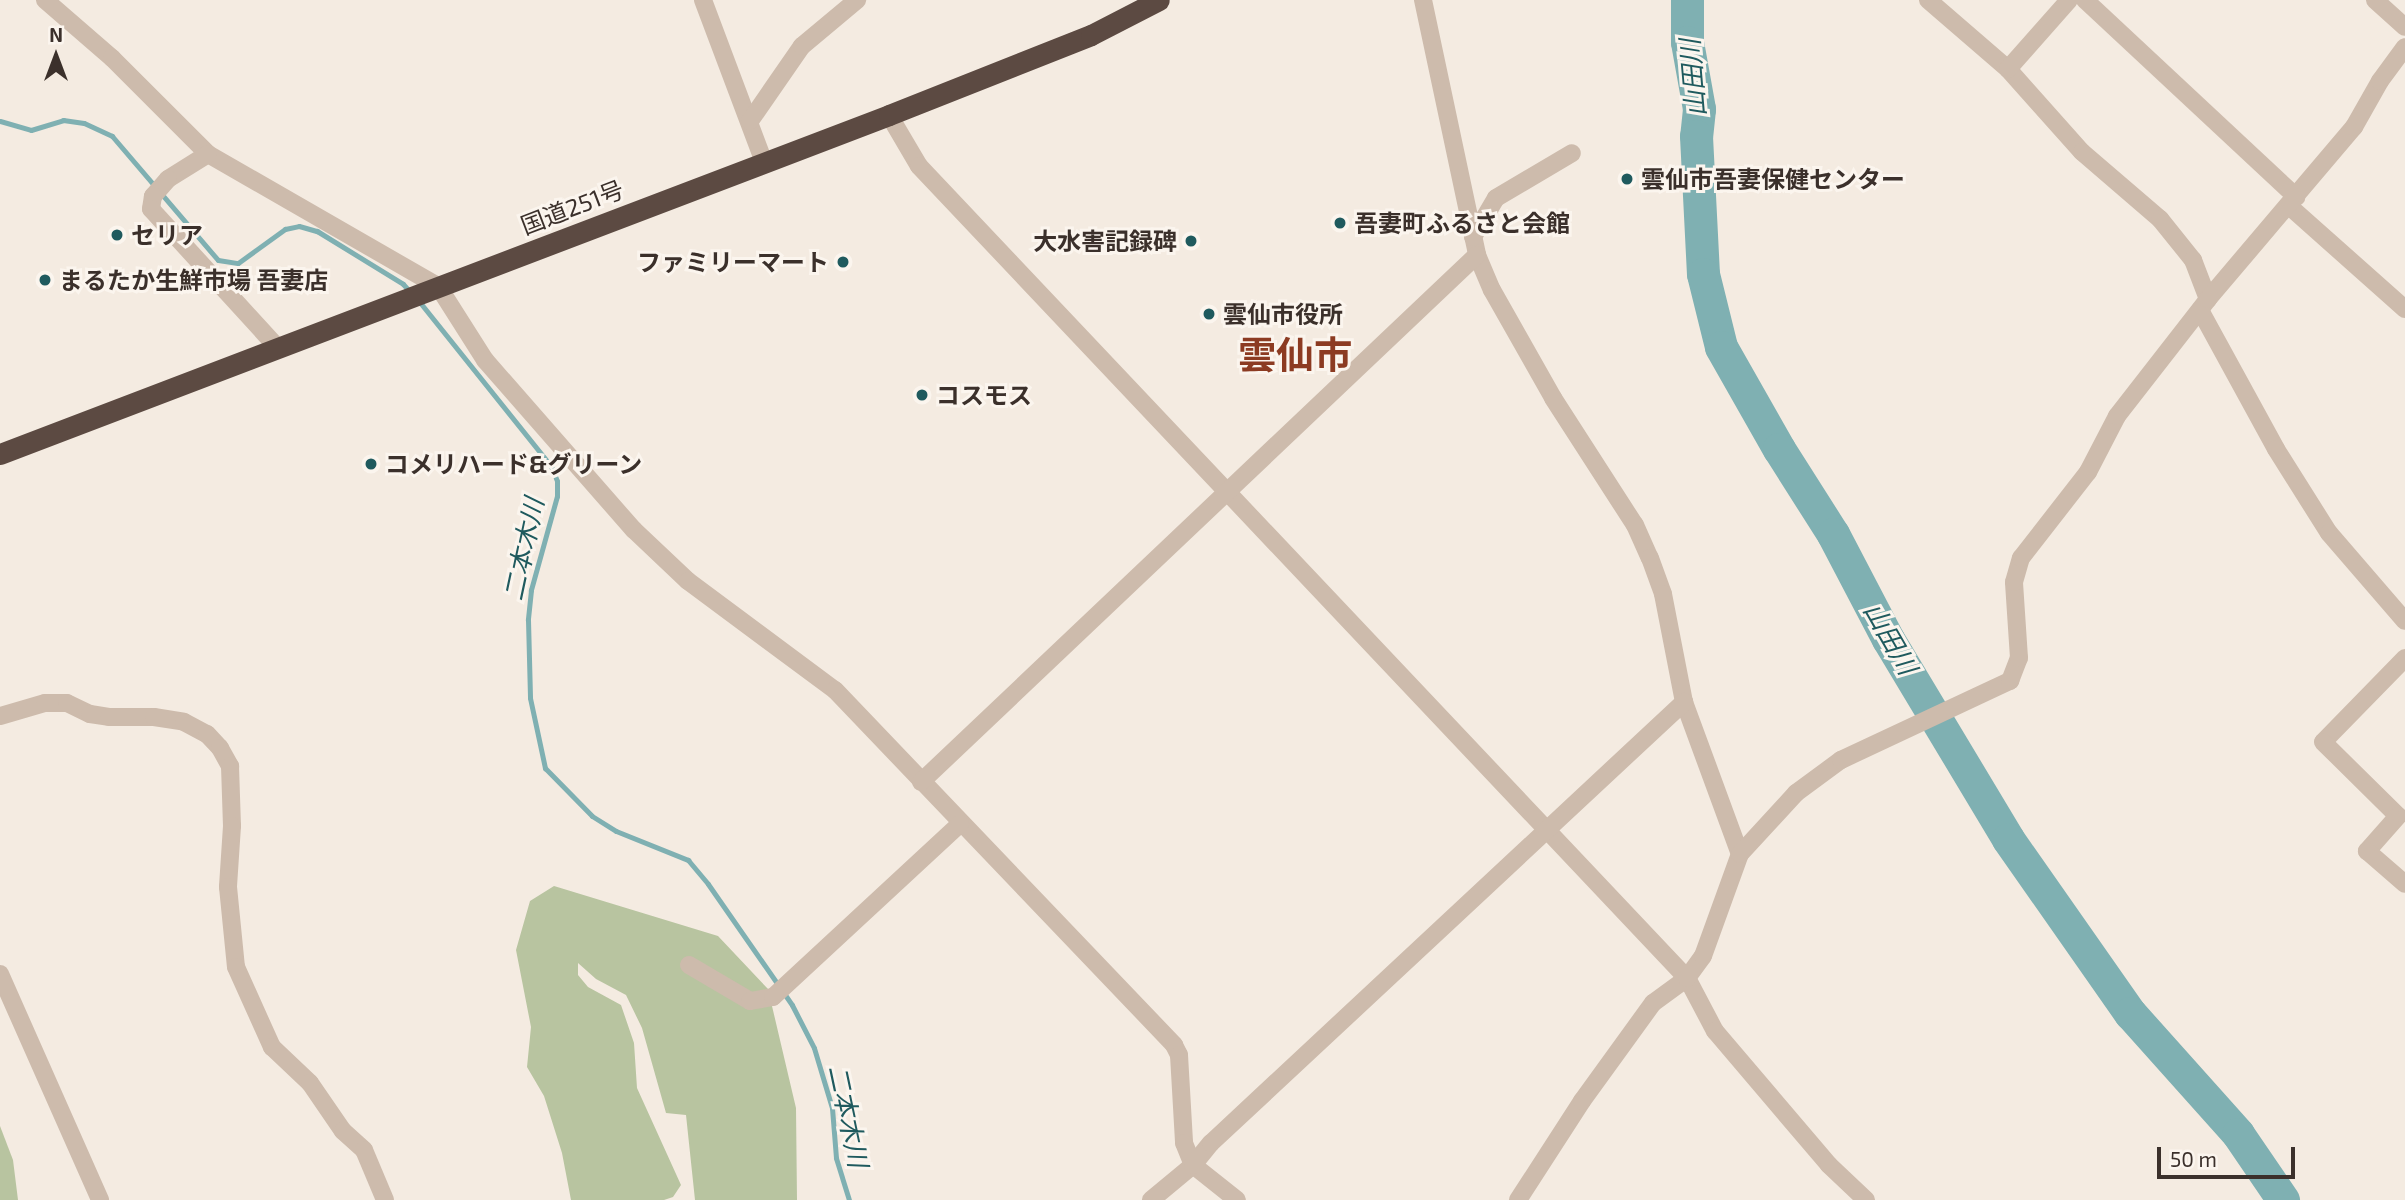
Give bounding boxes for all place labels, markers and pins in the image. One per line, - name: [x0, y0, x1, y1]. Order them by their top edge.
- place label: 雲仙市吾妻保健センター: [1641, 165, 1905, 193]
- marker: 雲仙市吾妻保健センター: [1619, 171, 1635, 187]
- place label: 吾妻町ふるさと会館: [1354, 209, 1570, 237]
- marker: 吾妻町ふるさと会館: [1332, 215, 1348, 231]
- place label: セリア: [131, 221, 203, 249]
- marker: セリア: [109, 227, 125, 243]
- place label: 大水害記録碑: [1033, 227, 1177, 255]
- marker: 大水害記録碑: [1183, 233, 1199, 249]
- place label: ファミリーマート: [637, 248, 829, 276]
- marker: ファミリーマート: [835, 254, 851, 270]
- place label: まるたか生鮮市場 吾妻店: [59, 266, 328, 294]
- marker: まるたか生鮮市場 吾妻店: [37, 272, 53, 288]
- place label: 雲仙市役所: [1223, 300, 1343, 328]
- marker: 雲仙市役所: [1201, 306, 1217, 322]
- place label: コスモス: [936, 381, 1032, 409]
- marker: コスモス: [914, 387, 930, 403]
- place label: コメリハード&グリーン: [385, 450, 643, 478]
- marker: コメリハード&グリーン: [363, 456, 379, 472]

